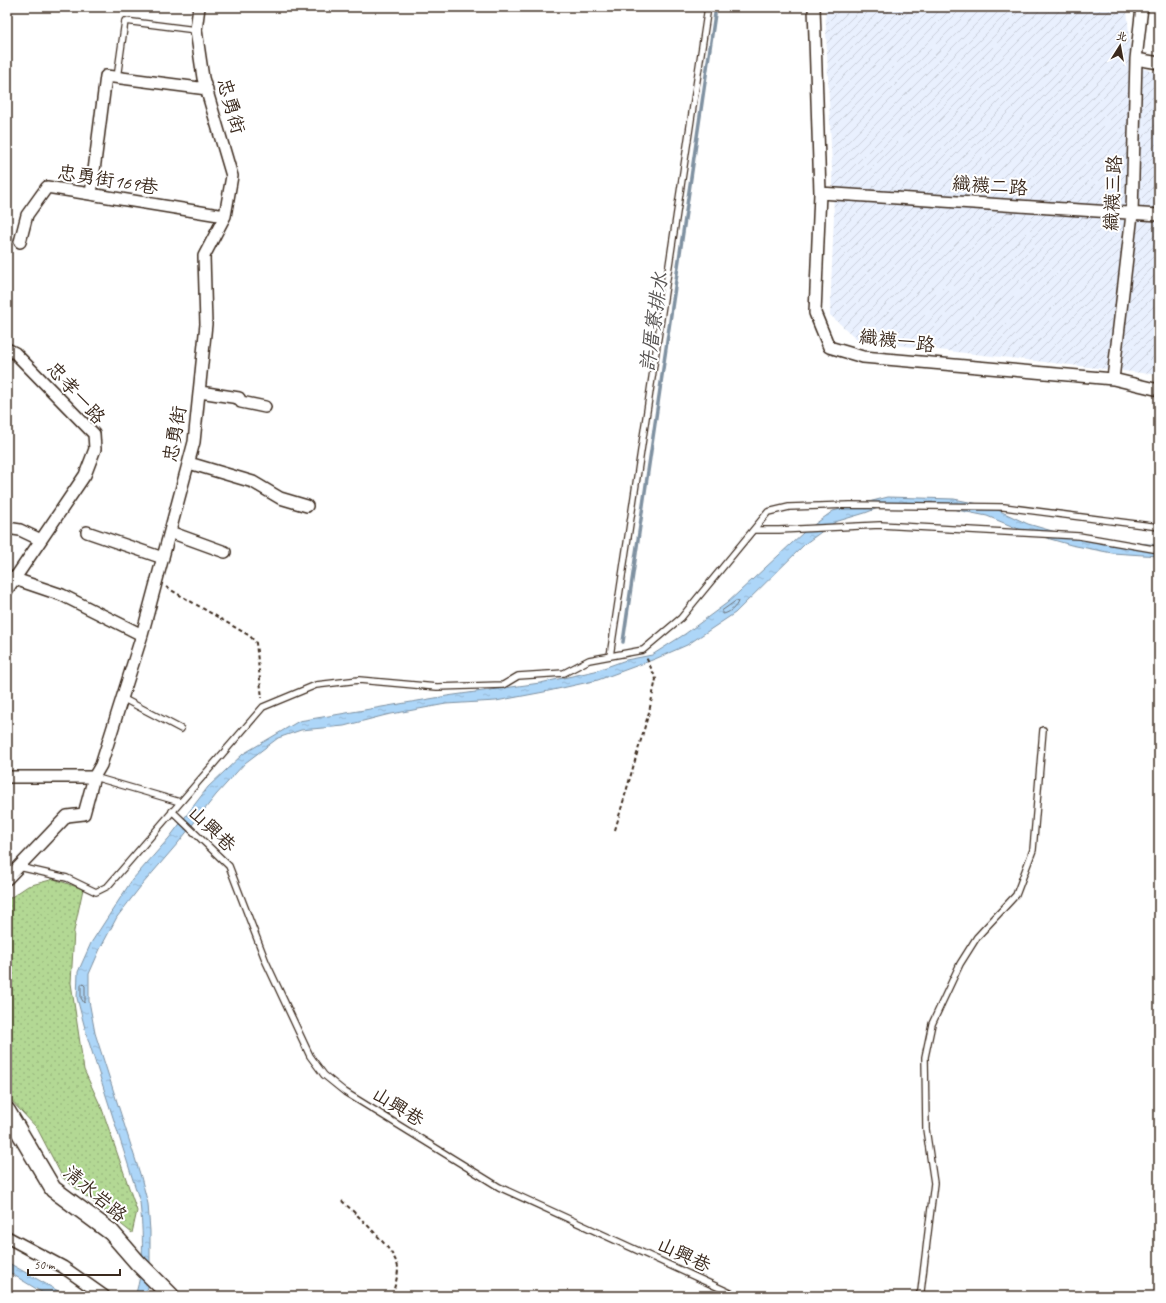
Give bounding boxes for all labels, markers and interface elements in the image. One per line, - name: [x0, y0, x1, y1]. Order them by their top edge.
- north arrow: [1100, 26, 1140, 66]
- text: 北: [1115, 28, 1129, 44]
- street label: 忠勇街: [212, 75, 250, 137]
- street label: 織襪三路: [1099, 154, 1127, 232]
- street label: 忠勇街169巷: [56, 160, 160, 200]
- street label: 織襪二路: [951, 171, 1029, 201]
- water label: 許厝寮排水: [635, 270, 673, 373]
- street label: 織襪一路: [858, 324, 936, 358]
- street label: 忠孝一路: [42, 357, 110, 429]
- street label: 忠勇街: [158, 404, 192, 464]
- street label: 山興巷: [183, 801, 241, 857]
- street label: 山興巷: [367, 1082, 429, 1132]
- street label: 清水岩路: [58, 1160, 132, 1228]
- street label: 山興巷: [653, 1232, 715, 1278]
- scale bar: [28, 1251, 120, 1277]
- text: 50 m: [34, 1257, 56, 1273]

